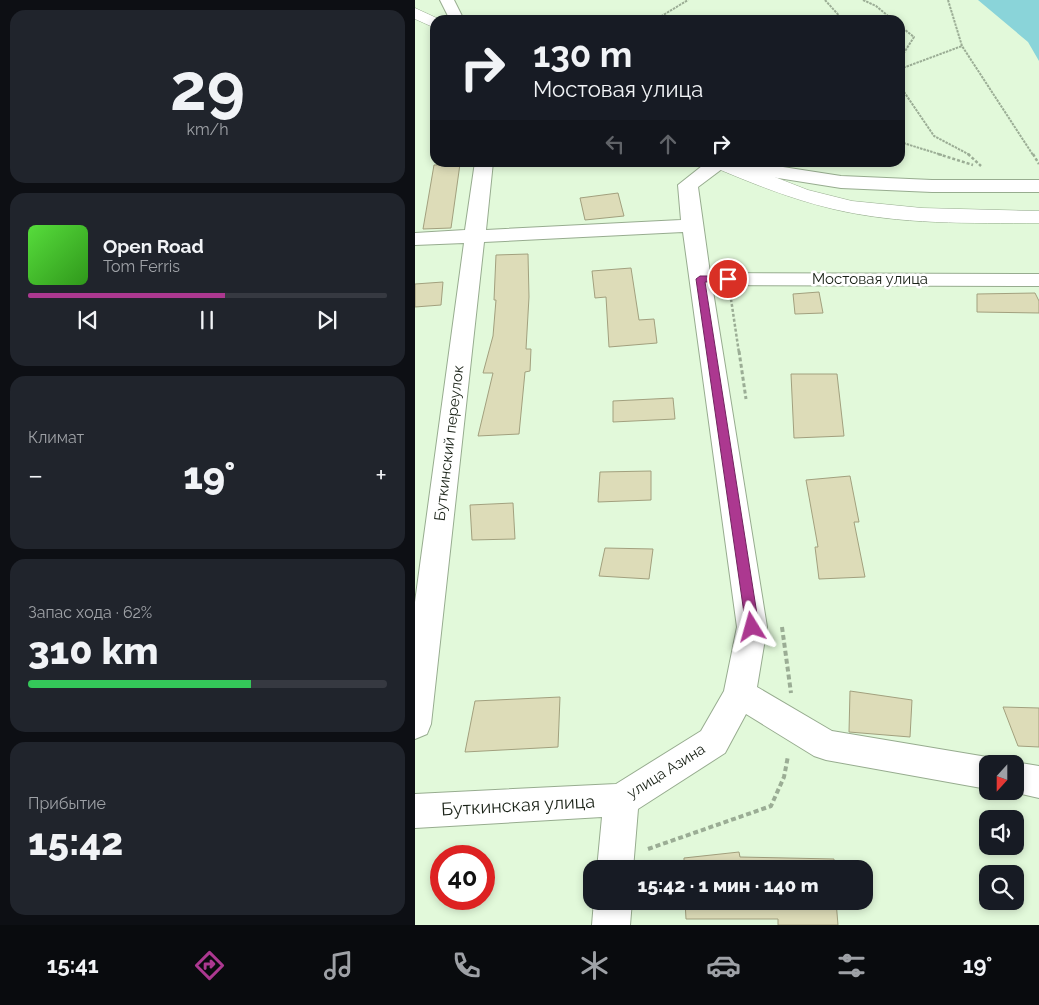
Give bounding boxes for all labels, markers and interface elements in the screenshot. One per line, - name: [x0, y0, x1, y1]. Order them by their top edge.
- text: 130 m: [533, 34, 632, 75]
- icon: right: [450, 35, 515, 100]
- text: 29: [170, 49, 245, 125]
- text: Мостовая улица: [533, 76, 703, 102]
- text: km/h: [186, 120, 229, 139]
- icon: left: [601, 130, 629, 158]
- icon: ahead: [654, 130, 682, 158]
- icon: right: [707, 130, 735, 158]
- text: Open Road: [103, 235, 204, 257]
- text: Tom Ferris: [103, 257, 180, 276]
- pin: [707, 258, 749, 300]
- icon: arrive: [714, 265, 742, 293]
- street label: Мостовая улица: [812, 270, 928, 288]
- icon: previous: [74, 306, 102, 334]
- icon: pause: [193, 306, 221, 334]
- icon: next: [313, 306, 341, 334]
- street label: Буткинский переулок: [431, 364, 468, 522]
- text: Климат: [28, 428, 84, 447]
- text: 19°: [183, 453, 235, 498]
- text: −: [28, 459, 43, 492]
- text: +: [375, 459, 387, 492]
- position arrow: [725, 600, 777, 652]
- text: Запас хода · 62%: [28, 603, 152, 622]
- text: 310 km: [28, 628, 159, 673]
- street label: улица Азина: [624, 740, 708, 802]
- north arrow: [979, 755, 1024, 800]
- map controls: [979, 755, 1024, 910]
- street label: Буткинская улица: [441, 790, 595, 820]
- text: Прибытие: [28, 794, 106, 813]
- button: sound: [979, 810, 1024, 855]
- text: 15:42: [28, 819, 123, 864]
- speed limit sign: 40: [430, 845, 495, 910]
- button: search: [979, 865, 1024, 910]
- text: 15:42 · 1 мин · 140 m: [638, 874, 818, 896]
- icon: directions: [192, 948, 227, 983]
- icon: music: [321, 948, 356, 983]
- icon: phone: [449, 948, 484, 983]
- icon: climate: [577, 948, 612, 983]
- icon: car: [706, 948, 741, 983]
- icon: filters: [834, 948, 869, 983]
- text: 15:41: [47, 952, 99, 978]
- text: 19°: [963, 952, 992, 978]

